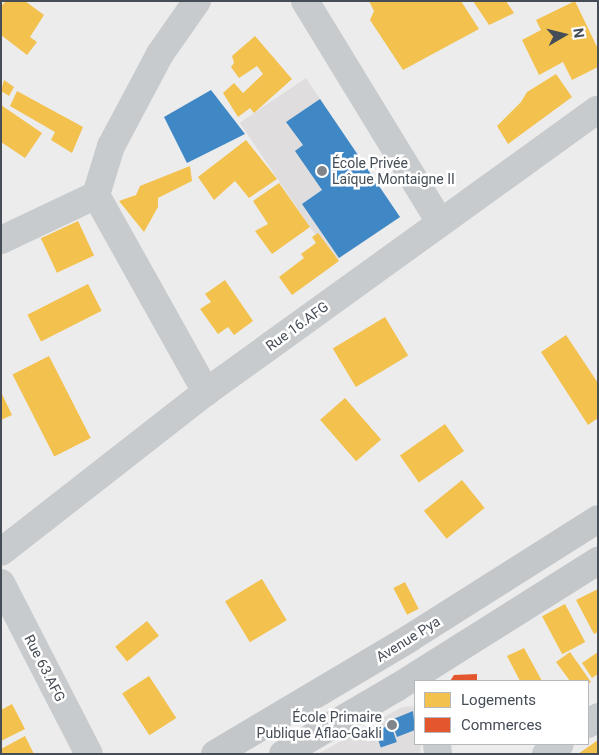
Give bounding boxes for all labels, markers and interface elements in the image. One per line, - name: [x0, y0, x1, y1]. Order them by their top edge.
- north arrow: [539, 10, 589, 60]
- text: N: [570, 27, 587, 39]
- place label: École Privée Laîque Montaigne II: [332, 155, 455, 188]
- marker: École Privée Laîque Montaigne II: [316, 165, 328, 177]
- street label: Rue 16.AFG: [263, 298, 331, 354]
- street label: Avenue Pya: [373, 613, 443, 665]
- street label: Rue 63.AFG: [21, 632, 69, 704]
- legend: [414, 680, 589, 745]
- text: Logements: [461, 691, 536, 709]
- place label: École Primaire Publique Aflao-Gakli: [257, 709, 382, 742]
- text: Commerces: [461, 716, 542, 734]
- marker: École Primaire Publique Aflao-Gakli: [386, 719, 398, 731]

